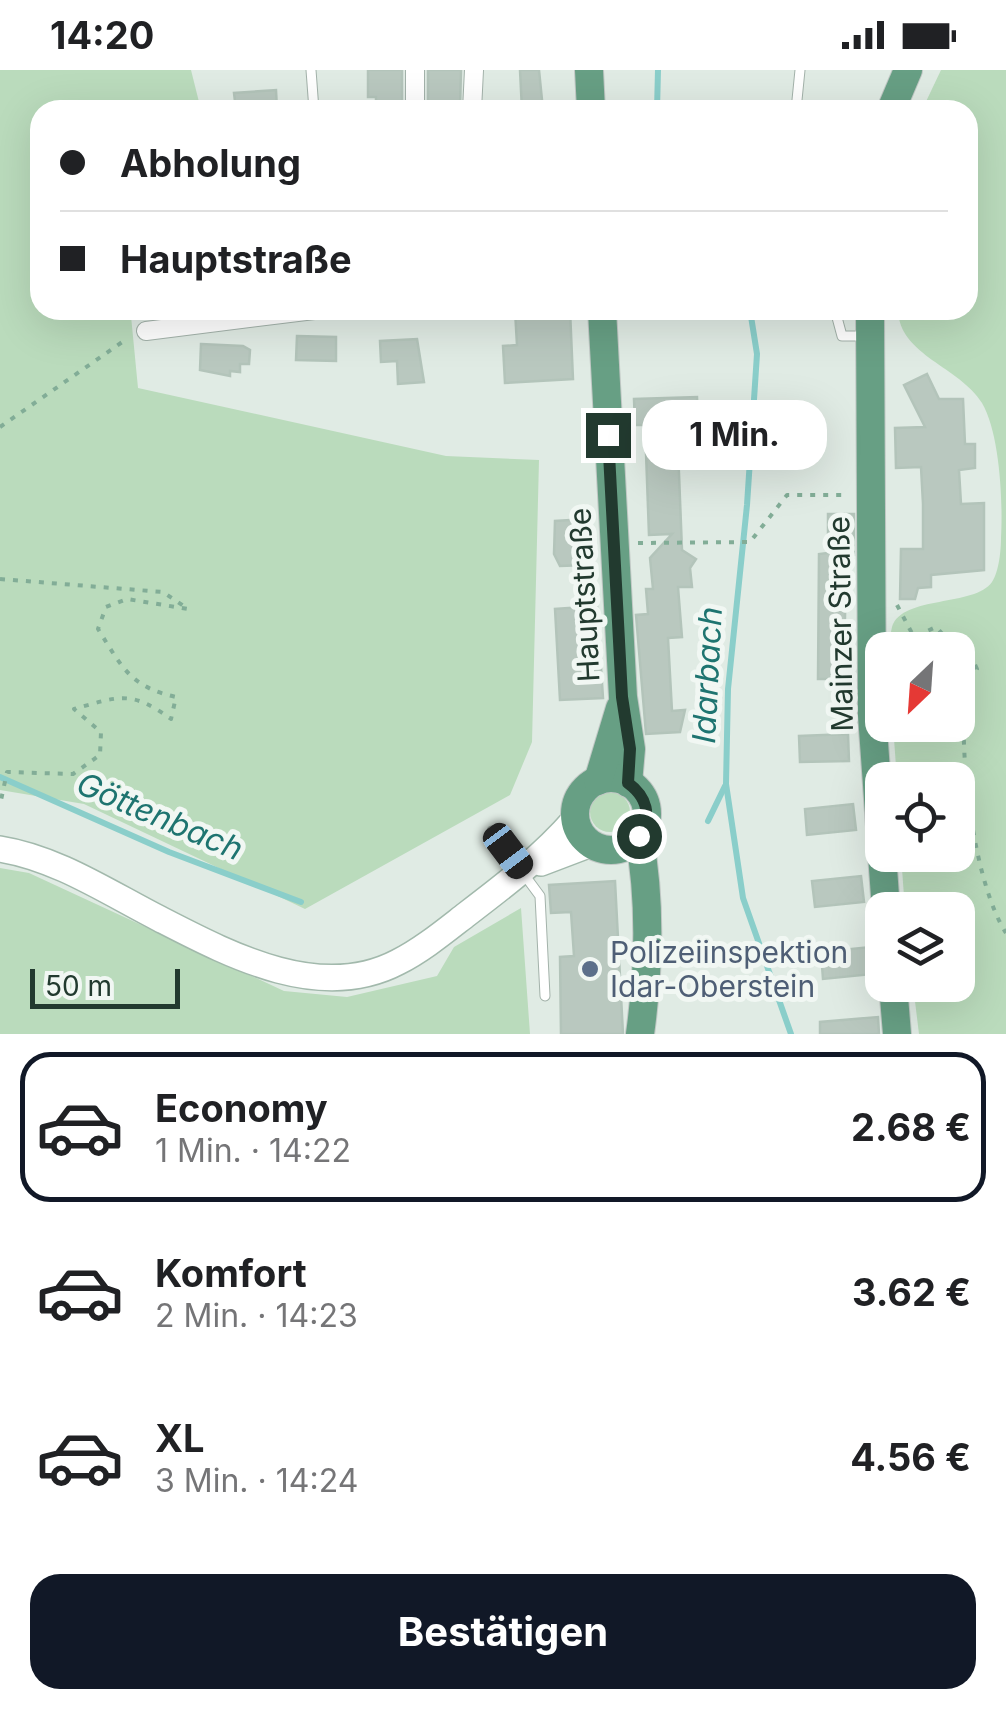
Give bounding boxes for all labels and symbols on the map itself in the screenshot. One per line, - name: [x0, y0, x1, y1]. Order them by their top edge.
- callout: 1 Min.: [643, 400, 828, 470]
- route end: [586, 413, 631, 458]
- street label: Hauptstraße: [561, 507, 607, 683]
- street label: Mainzer Straße: [820, 516, 860, 732]
- water label: Idarbach: [684, 606, 730, 744]
- north arrow: [865, 632, 975, 742]
- water label: Göttenbach: [71, 764, 249, 868]
- route start: [617, 814, 662, 859]
- car: [478, 818, 538, 884]
- place label: Polizeiinspektion Idar-Oberstein: [610, 934, 848, 1004]
- marker: Polizeiinspektion Idar-Oberstein: [579, 958, 601, 980]
- scale bar: [30, 964, 180, 1008]

